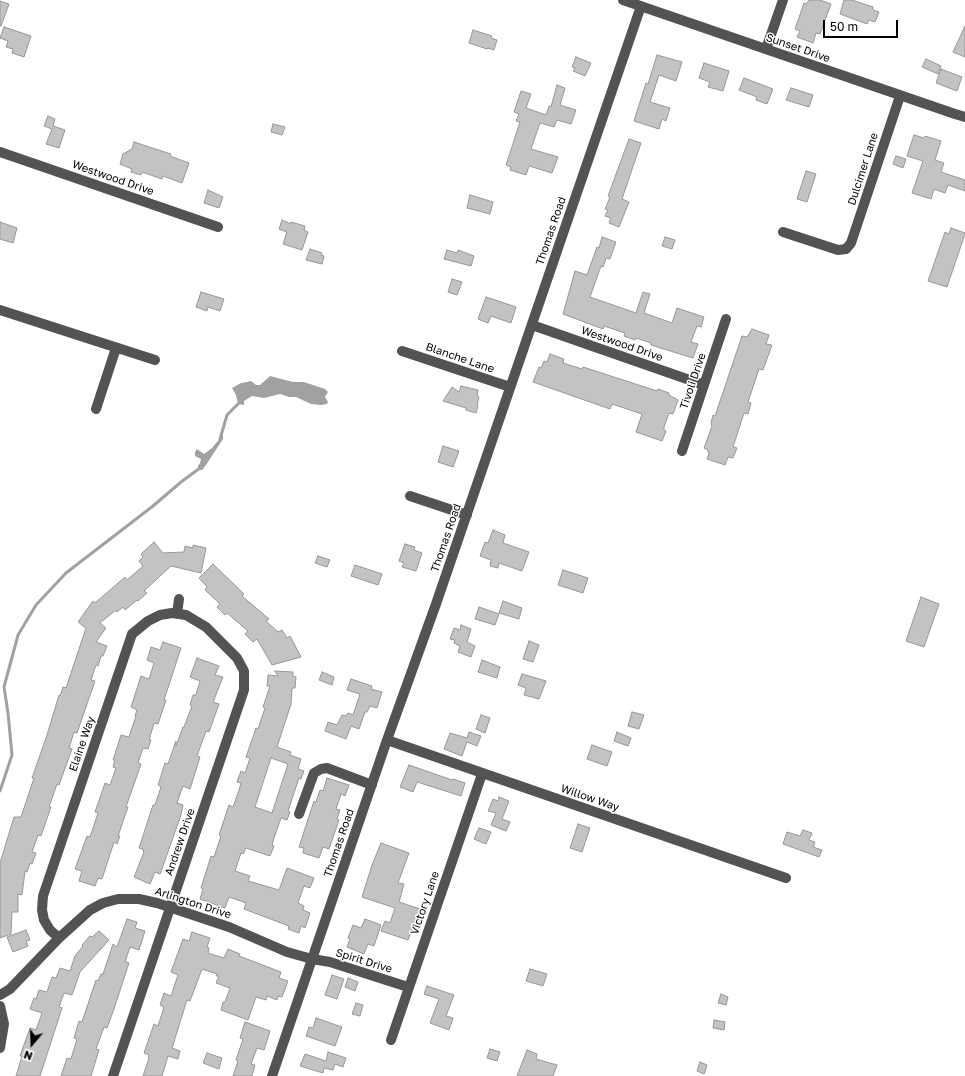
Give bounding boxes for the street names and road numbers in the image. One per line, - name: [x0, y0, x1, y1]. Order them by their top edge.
- street label: Sunset Drive: [764, 31, 832, 65]
- street label: Dulcimer Lane: [845, 131, 881, 207]
- street label: Westwood Drive: [70, 158, 156, 198]
- street label: Thomas Road: [533, 195, 569, 267]
- street label: Westwood Drive: [579, 324, 665, 364]
- street label: Blanche Lane: [424, 340, 496, 376]
- street label: Tivoli Drive: [677, 351, 709, 411]
- street label: Thomas Road: [428, 502, 464, 574]
- street label: Elaine Way: [66, 715, 98, 773]
- street label: Willow Way: [559, 782, 621, 814]
- street label: Andrew Drive: [162, 807, 198, 877]
- street label: Thomas Road: [321, 807, 357, 879]
- street label: Victory Lane: [408, 869, 442, 937]
- street label: Arlington Drive: [153, 884, 233, 922]
- street label: Spirit Drive: [334, 946, 394, 976]

